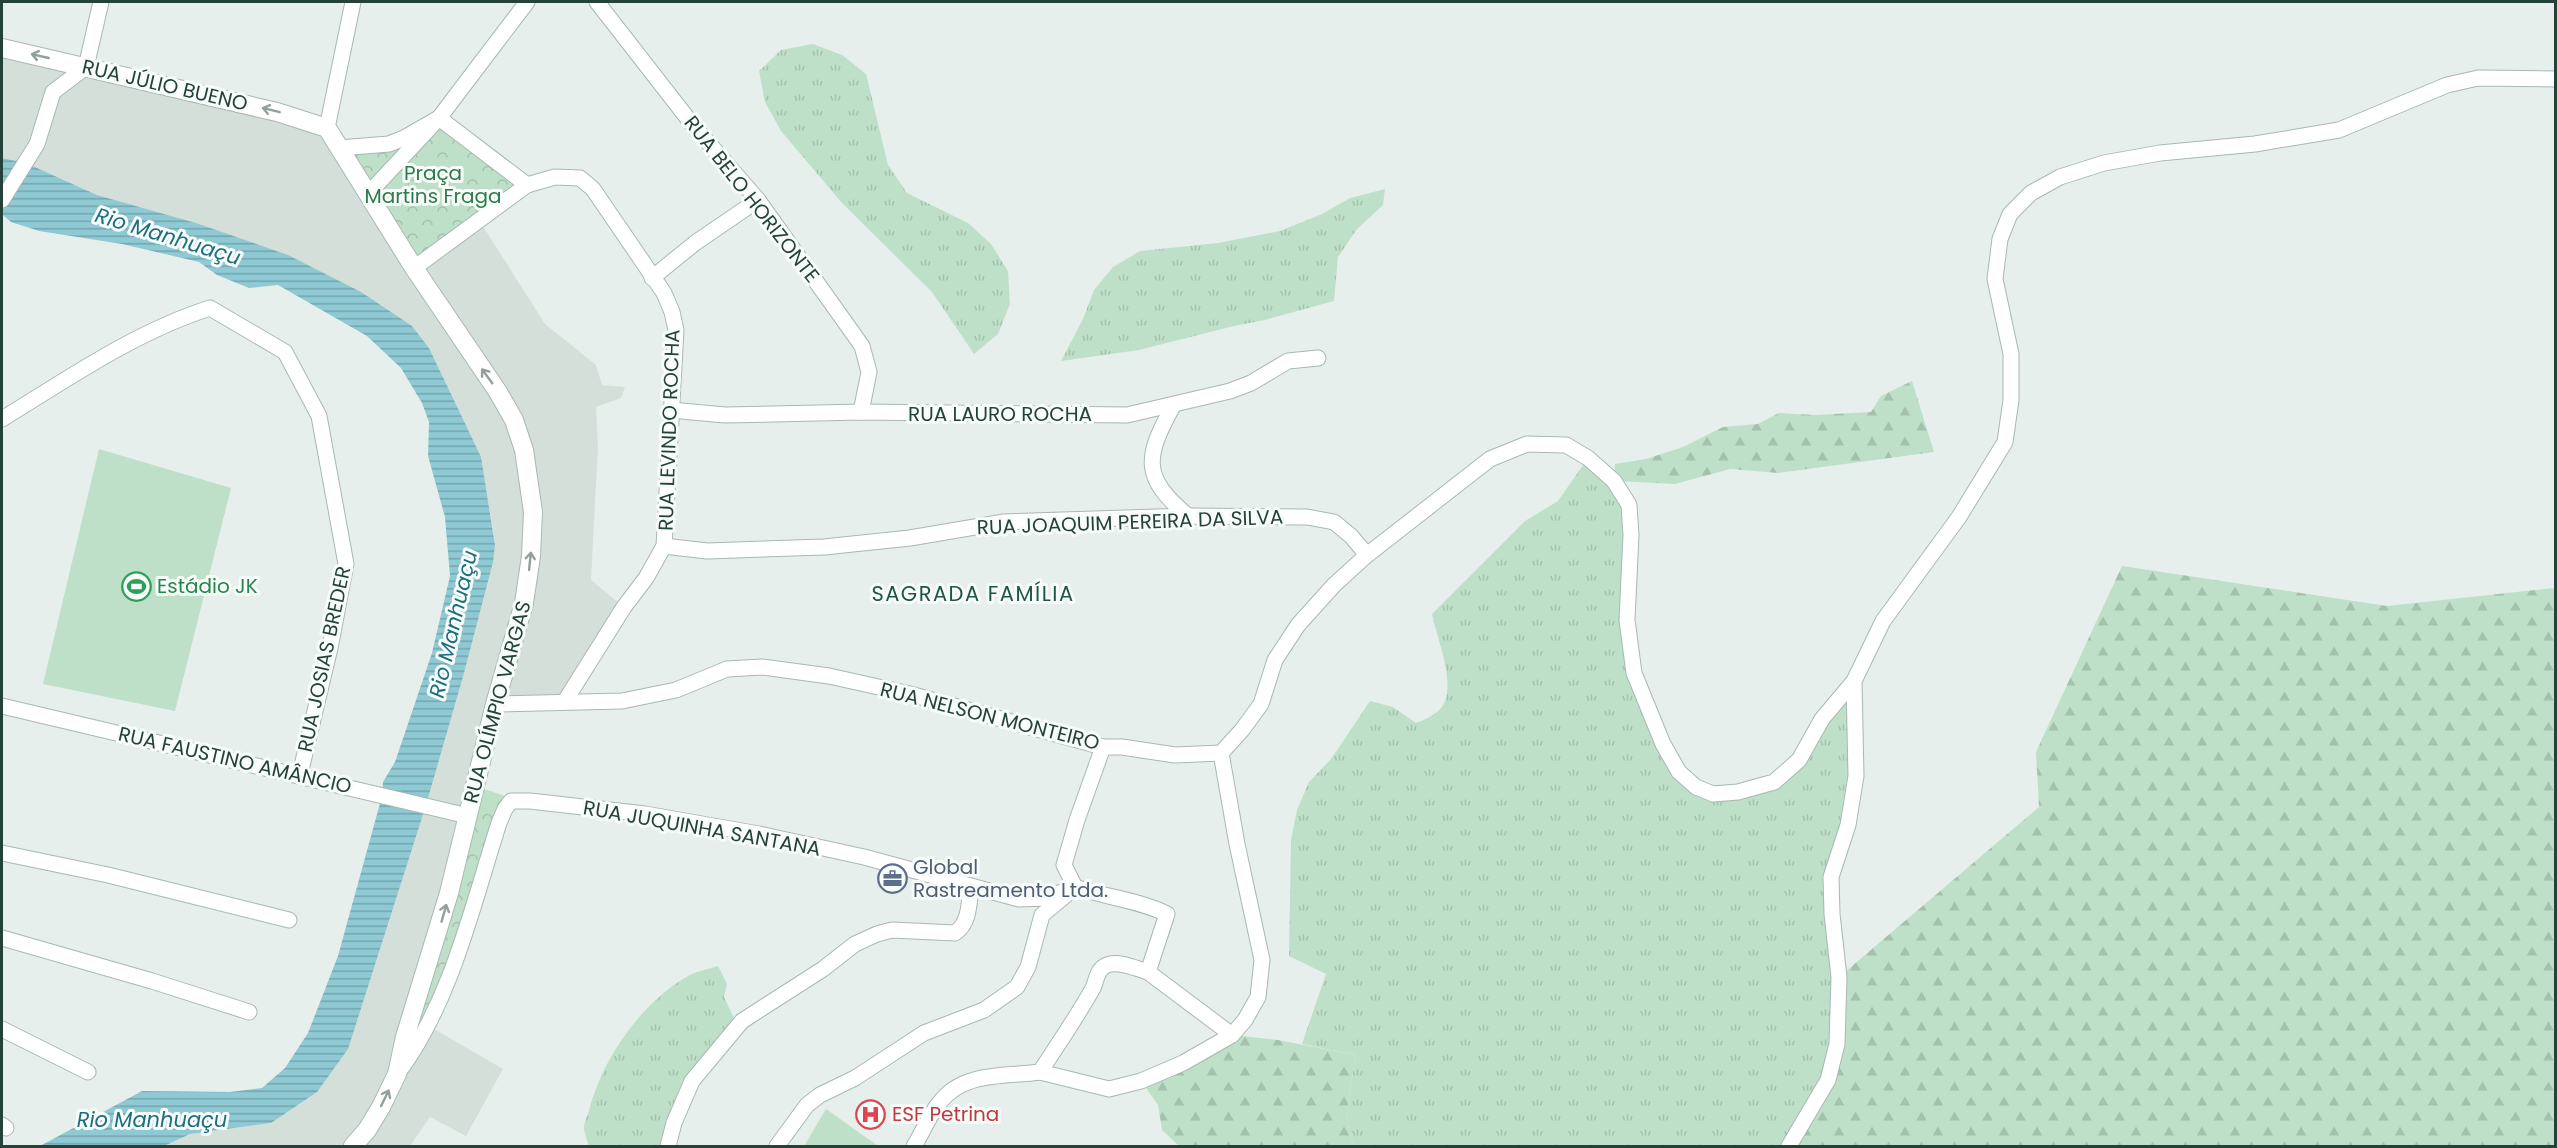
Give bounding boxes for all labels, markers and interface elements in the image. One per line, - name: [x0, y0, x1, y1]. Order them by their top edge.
- one-way arrow: [31, 50, 50, 62]
- street label: RUA JÚLIO BUENO: [80, 52, 250, 118]
- one-way arrow: [262, 104, 281, 116]
- street label: RUA BELO HORIZONTE: [678, 110, 826, 288]
- park label: Praça Martins Fraga: [364, 159, 502, 210]
- water label: Rio Manhuaçu: [92, 200, 244, 272]
- street label: RUA LEVINDO ROCHA: [651, 329, 687, 531]
- one-way arrow: [481, 368, 493, 384]
- street label: RUA LAURO ROCHA: [908, 400, 1092, 428]
- street label: RUA JOAQUIM PEREIRA DA SILVA: [976, 503, 1284, 541]
- water label: Rio Manhuaçu: [422, 547, 484, 701]
- one-way arrow: [525, 551, 536, 571]
- street label: RUA JOSIAS BREDER: [291, 564, 357, 754]
- sports icon: Estádio JK: [120, 570, 152, 602]
- place label: Estádio JK: [157, 572, 258, 600]
- district label: SAGRADA FAMÍLIA: [871, 579, 1075, 608]
- street label: RUA OLÍMPIO VARGAS: [456, 598, 538, 806]
- street label: RUA NELSON MONTEIRO: [877, 675, 1103, 757]
- street label: RUA FAUSTINO AMÂNCIO: [116, 720, 354, 800]
- street label: RUA JUQUINHA SANTANA: [581, 793, 823, 863]
- place label: Global Rastreamento Ltda.: [913, 853, 1108, 904]
- office icon: Global Rastreamento Ltda.: [876, 862, 908, 894]
- one-way arrow: [439, 904, 450, 923]
- one-way arrow: [380, 1090, 392, 1108]
- hospital icon: ESF Petrina: [855, 1098, 887, 1130]
- place label: ESF Petrina: [892, 1100, 999, 1128]
- water label: Rio Manhuaçu: [77, 1105, 227, 1134]

